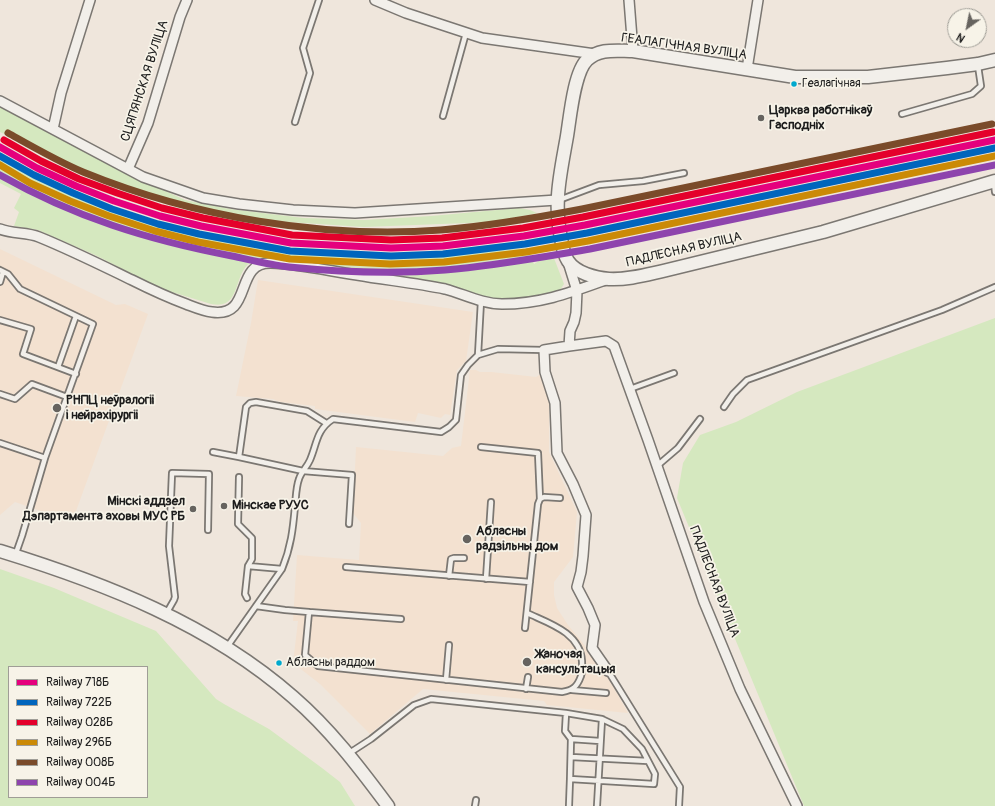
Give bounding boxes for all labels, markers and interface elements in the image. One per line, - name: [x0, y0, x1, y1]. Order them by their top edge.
- north arrow: [947, 8, 987, 48]
- street label: СЦЯПЯНСКАЯ ВУЛІЦА: [118, 18, 172, 144]
- street label: ГЕАЛАГІЧНАЯ ВУЛІЦА: [620, 30, 748, 64]
- text: N: [954, 30, 967, 45]
- place label: Геалагічная: [802, 77, 861, 91]
- marker: Геалагічная: [789, 79, 799, 89]
- place label: Царква работнікаў Гасподніх: [769, 103, 872, 134]
- marker: Царква работнікаў Гасподніх: [756, 113, 766, 123]
- street label: ПАДЛЕСНАЯ ВУЛІЦА: [625, 229, 743, 271]
- place label: РНПЦ неўралогіі і нейрахірургіі: [66, 393, 154, 424]
- marker: РНПЦ неўралогіі і нейрахірургіі: [51, 402, 63, 414]
- place label: Мінскі аддзел Дэпартамента аховы МУС РБ: [23, 494, 185, 525]
- place label: Мінскае РУУС: [232, 498, 309, 514]
- marker: Мінскае РУУС: [219, 501, 229, 511]
- marker: Мінскі аддзел Дэпартамента аховы МУС РБ: [188, 504, 198, 514]
- place label: Абласны радзільны дом: [476, 524, 558, 555]
- street label: ПАДЛЕСНАЯ ВУЛІЦА: [686, 524, 742, 640]
- marker: Абласны радзільны дом: [461, 533, 473, 545]
- place label: Жаночая кансультацыя: [536, 647, 615, 678]
- place label: Абласны раддом: [286, 656, 375, 670]
- marker: Жаночая кансультацыя: [521, 656, 533, 668]
- marker: Абласны раддом: [274, 658, 284, 668]
- legend: [8, 666, 148, 798]
- text: Railway 718Б: [46, 675, 109, 690]
- text: Railway 722Б: [46, 695, 112, 710]
- text: Railway 028Б: [46, 715, 113, 730]
- text: Railway 296Б: [46, 735, 112, 750]
- text: Railway 008Б: [46, 755, 115, 770]
- text: Railway 004Б: [46, 775, 115, 790]

